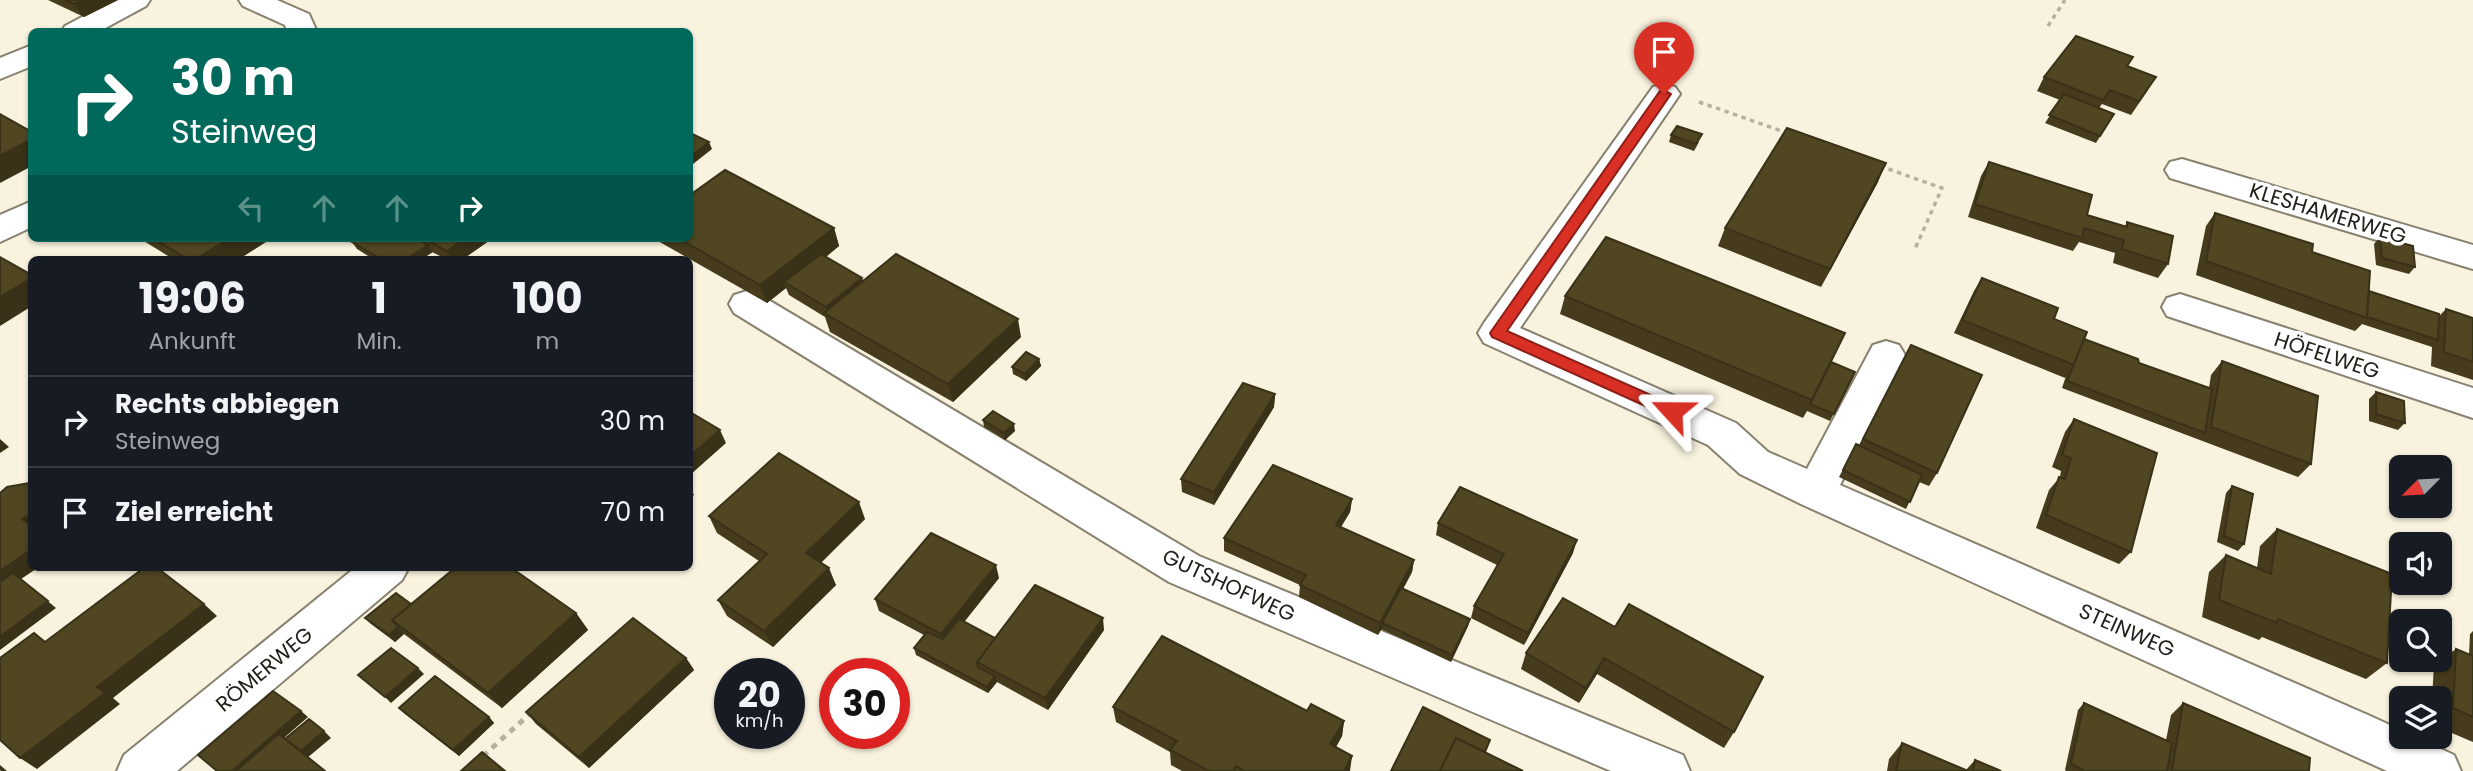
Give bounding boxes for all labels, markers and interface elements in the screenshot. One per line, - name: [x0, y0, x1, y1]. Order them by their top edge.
- pin: [1634, 22, 1694, 94]
- icon: arrive: [1645, 33, 1683, 71]
- text: 30 m: [171, 44, 295, 112]
- icon: right: [56, 56, 147, 147]
- text: Steinweg: [171, 109, 317, 154]
- street label: KLESHAMERWEG: [2246, 175, 2410, 251]
- icon: left: [232, 189, 270, 227]
- icon: ahead: [305, 189, 343, 227]
- icon: ahead: [378, 189, 416, 227]
- icon: right: [451, 189, 489, 227]
- text: 19:06: [138, 269, 246, 328]
- text: 1: [371, 269, 387, 328]
- text: 100: [512, 269, 583, 328]
- street label: HÖFELWEG: [2271, 324, 2383, 386]
- text: Ankunft: [149, 325, 236, 357]
- text: Min.: [357, 325, 402, 357]
- text: m: [535, 325, 559, 357]
- position arrow: [1635, 374, 1709, 448]
- text: Rechts abbiegen: [115, 386, 340, 422]
- icon: right: [56, 403, 94, 441]
- text: 30 m: [600, 403, 665, 439]
- text: Steinweg: [115, 425, 220, 457]
- north arrow: [2389, 455, 2452, 518]
- map controls: [2389, 455, 2452, 749]
- icon: arrive: [56, 494, 94, 532]
- text: Ziel erreicht: [115, 494, 273, 530]
- text: 70 m: [601, 494, 665, 530]
- button: sound: [2389, 532, 2452, 595]
- street label: GUTSHOFWEG: [1158, 542, 1300, 628]
- street label: STEINWEG: [2075, 596, 2179, 664]
- button: search: [2389, 609, 2452, 672]
- street label: RÖMERWEG: [209, 620, 319, 718]
- speed limit sign: 30: [819, 658, 910, 749]
- text: 20: [738, 670, 781, 719]
- button: layers: [2389, 686, 2452, 749]
- text: km/h: [736, 708, 783, 733]

